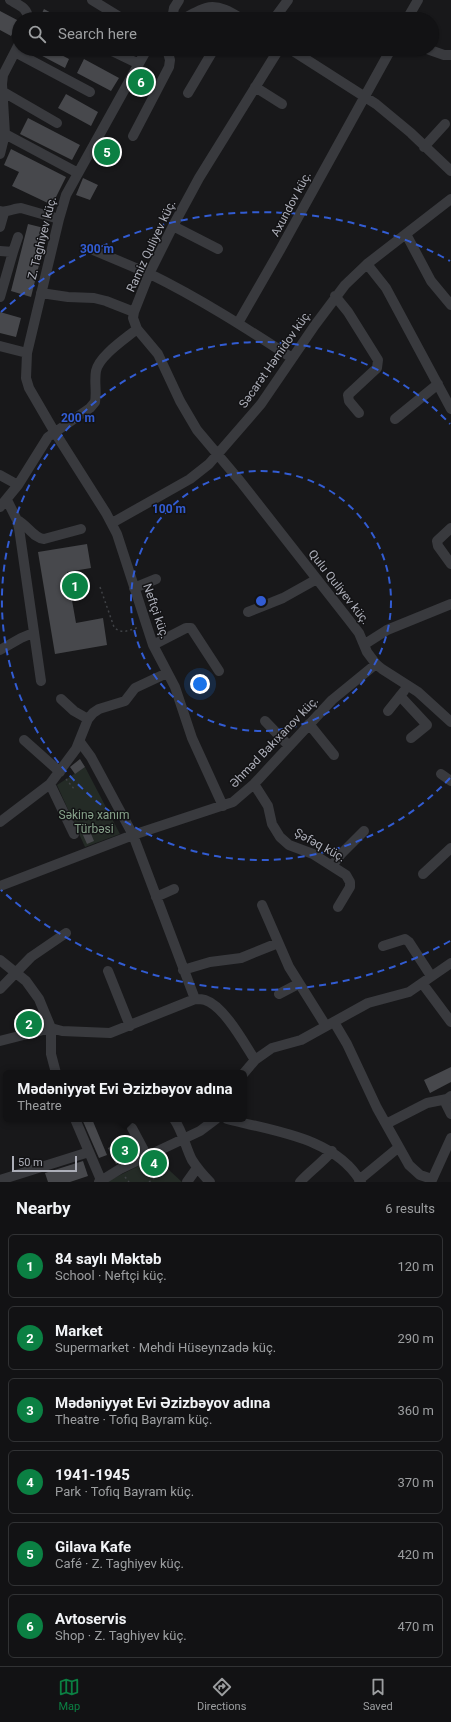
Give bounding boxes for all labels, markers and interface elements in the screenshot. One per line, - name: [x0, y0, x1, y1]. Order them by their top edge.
- search box: [12, 12, 439, 56]
- icon: search: [26, 23, 48, 45]
- text: Search here: [58, 25, 137, 43]
- pin: 6: [128, 67, 154, 97]
- pin: 5: [94, 137, 120, 167]
- street label: Axundov küç.: [268, 169, 314, 239]
- street label: Z. Taghiyev küç.: [25, 195, 59, 281]
- street label: Ramiz Quliyev küç.: [124, 198, 178, 294]
- text: 300 m: [80, 242, 114, 256]
- street label: Səcarət Həmidov küç.: [236, 307, 314, 411]
- text: 200 m: [61, 411, 95, 425]
- text: 100 m: [152, 502, 186, 516]
- street label: Qulu Quliyev küç.: [305, 547, 373, 627]
- pin: 1: [62, 571, 88, 601]
- street label: Neftçi küç.: [140, 582, 172, 640]
- centre of rings: [254, 594, 268, 608]
- your location: [190, 674, 210, 694]
- street label: Əhməd Bakıxanov küç.: [227, 693, 321, 791]
- park label: Səkinə xanım Türbəsi: [59, 808, 130, 836]
- street label: Şəfəq küç.: [292, 825, 348, 865]
- pin: 2: [16, 1009, 42, 1039]
- popup: [3, 1070, 247, 1122]
- text: Mədəniyyət Evi Əzizbəyov adına: [17, 1080, 233, 1098]
- text: Theatre: [17, 1098, 62, 1113]
- pin: 3: [112, 1135, 138, 1165]
- pin: 4: [141, 1148, 167, 1178]
- scale bar: [12, 1154, 77, 1173]
- text: 50 m: [18, 1156, 43, 1169]
- text: Nearby: [16, 1198, 71, 1218]
- text: 6 results: [385, 1201, 435, 1216]
- text: 84 saylı Məktəb: [55, 1250, 161, 1268]
- text: 1: [26, 1259, 34, 1274]
- text: 120 m: [397, 1259, 434, 1274]
- text: School · Neftçi küç.: [55, 1268, 167, 1283]
- text: Market: [55, 1322, 103, 1340]
- text: 2: [26, 1331, 34, 1346]
- text: 290 m: [397, 1331, 434, 1346]
- text: Supermarket · Mehdi Hüseynzadə küç.: [55, 1340, 276, 1355]
- text: Mədəniyyət Evi Əzizbəyov adına: [55, 1394, 270, 1412]
- text: 3: [26, 1403, 34, 1418]
- text: 360 m: [397, 1403, 434, 1418]
- text: Theatre · Tofiq Bayram küç.: [55, 1412, 212, 1427]
- text: 1941-1945: [55, 1466, 130, 1484]
- text: 4: [26, 1475, 34, 1490]
- text: 370 m: [397, 1475, 434, 1490]
- text: Park · Tofiq Bayram küç.: [55, 1484, 194, 1499]
- text: Gilava Kafe: [55, 1538, 131, 1556]
- text: 5: [26, 1547, 34, 1562]
- text: 420 m: [397, 1547, 434, 1562]
- text: Café · Z. Taghiyev küç.: [55, 1556, 184, 1571]
- text: Avtoservis: [55, 1610, 126, 1628]
- text: 6: [26, 1619, 34, 1634]
- text: 470 m: [397, 1619, 434, 1634]
- text: Shop · Z. Taghiyev küç.: [55, 1628, 187, 1643]
- tab: Map: [58, 1676, 80, 1713]
- tab: Directions: [197, 1676, 246, 1713]
- tab: Saved: [363, 1676, 393, 1713]

